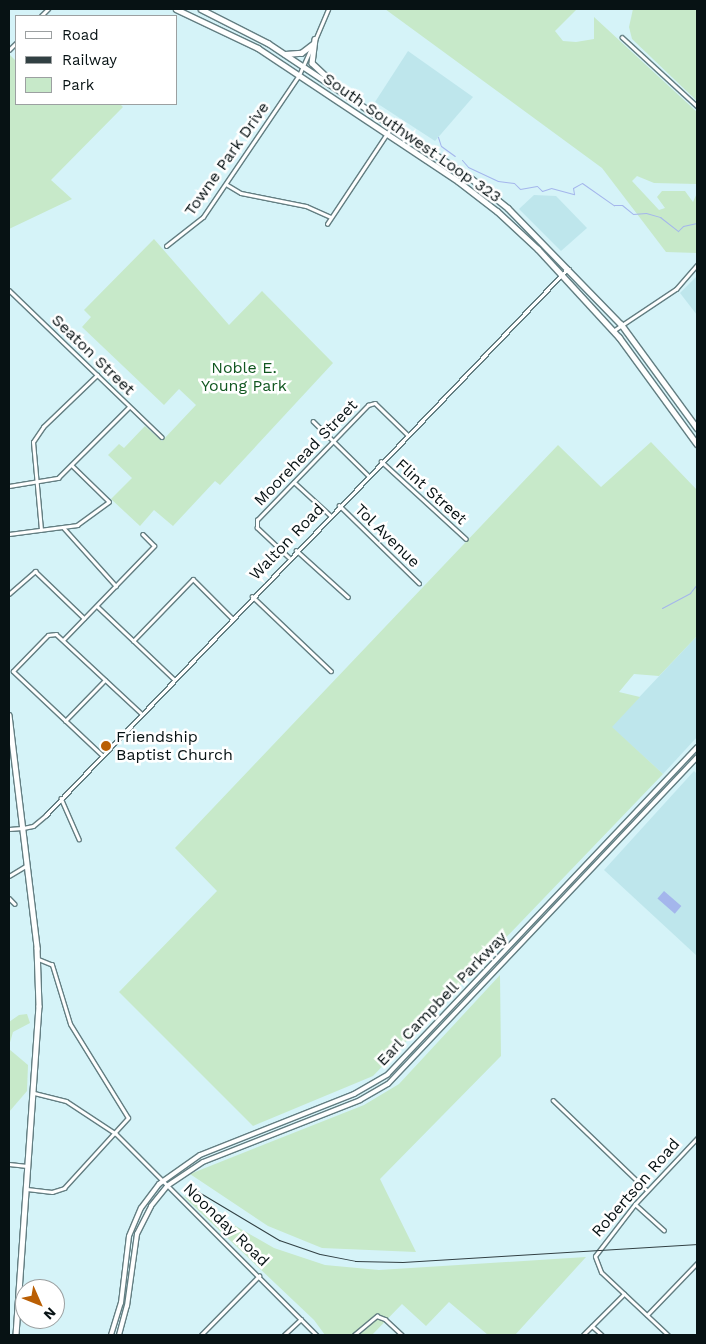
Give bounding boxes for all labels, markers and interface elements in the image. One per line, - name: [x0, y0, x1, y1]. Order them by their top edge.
- legend: [15, 15, 178, 105]
- text: Road: [62, 26, 99, 44]
- text: Railway: [62, 51, 117, 69]
- street label: South Southwest Loop 323: [319, 69, 505, 207]
- text: Park: [62, 76, 94, 94]
- street label: Towne Park Drive: [180, 98, 274, 220]
- street label: Seaton Street: [47, 311, 139, 399]
- park label: Noble E. Young Park: [201, 358, 287, 396]
- street label: Moorehead Street: [250, 396, 362, 510]
- street label: Flint Street: [391, 455, 471, 529]
- street label: Walton Road: [246, 500, 328, 584]
- street label: Tol Avenue: [350, 500, 424, 572]
- place label: Friendship Baptist Church: [116, 727, 233, 765]
- marker: Friendship Baptist Church: [100, 740, 112, 752]
- street label: Earl Campbell Parkway: [372, 927, 512, 1071]
- street label: Robertson Road: [588, 1135, 684, 1241]
- street label: Noonday Road: [179, 1179, 273, 1271]
- north arrow: [15, 1279, 65, 1329]
- text: N: [41, 1304, 59, 1323]

